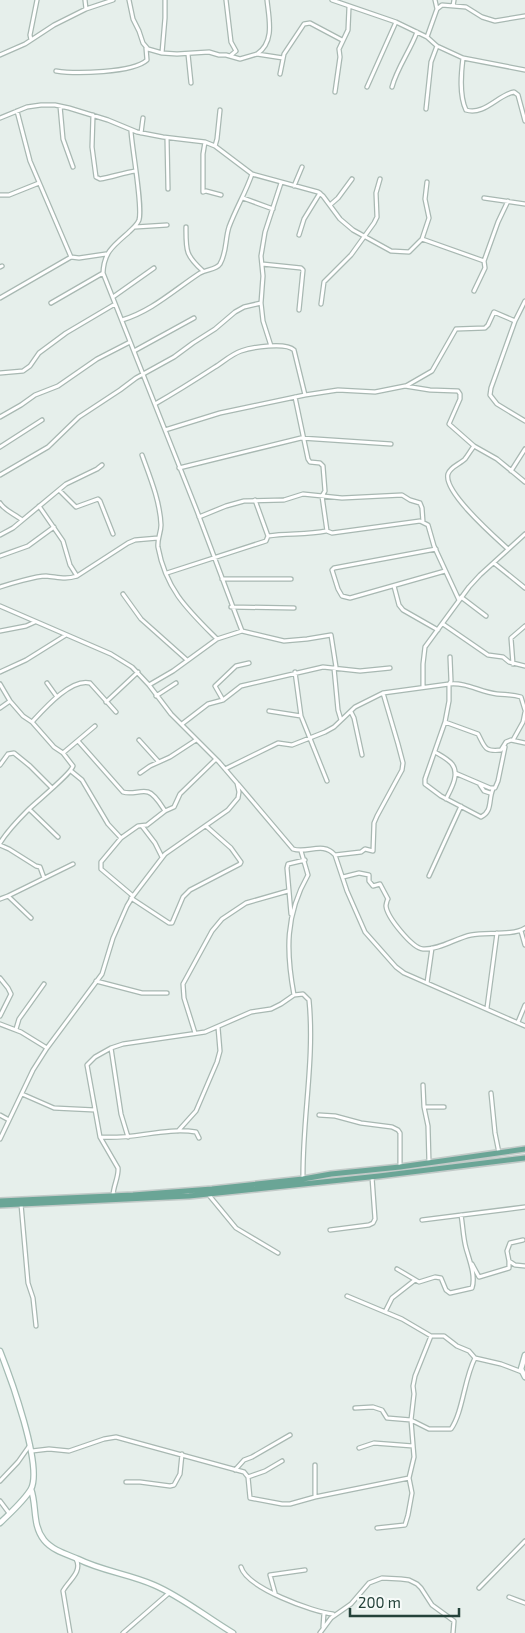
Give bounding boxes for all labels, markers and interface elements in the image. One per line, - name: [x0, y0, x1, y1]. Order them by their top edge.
- scale bar: [350, 1586, 459, 1618]
- text: 200 m: [358, 1593, 401, 1611]

